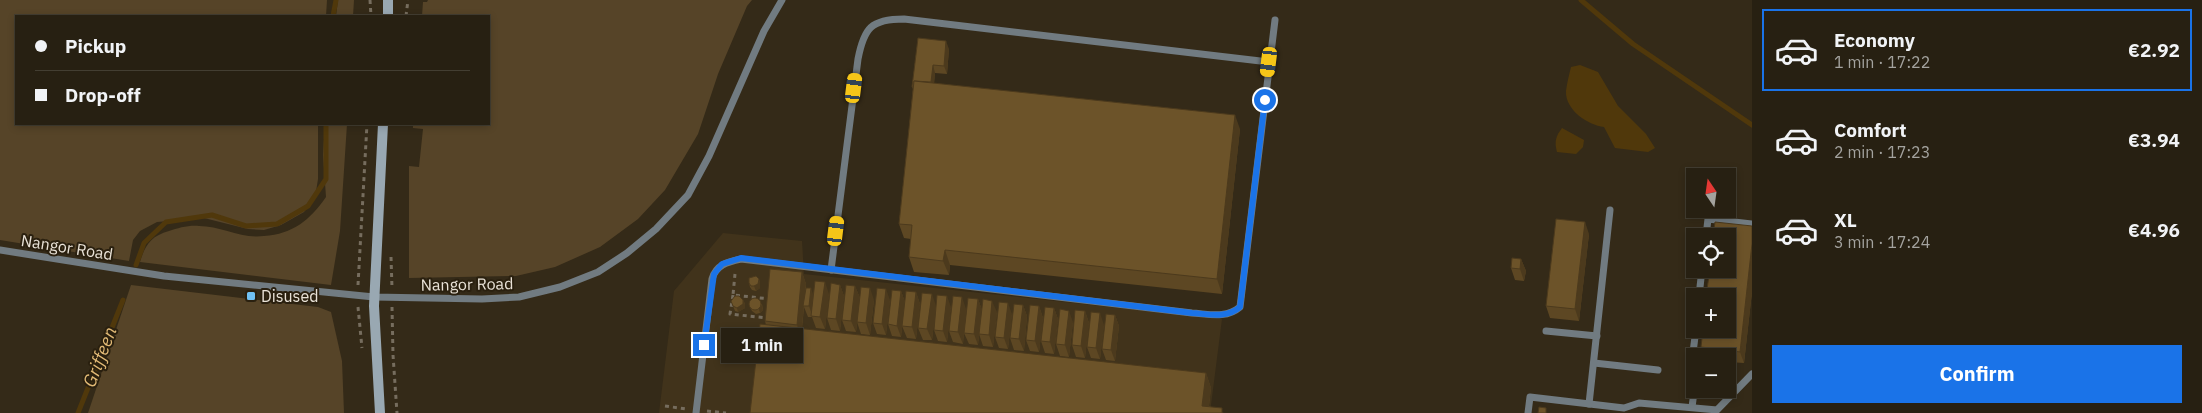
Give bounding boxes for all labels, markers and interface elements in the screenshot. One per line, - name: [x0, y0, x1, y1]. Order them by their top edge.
- icon: car: [1774, 28, 1819, 73]
- text: Economy: [1834, 28, 1915, 52]
- text: Pickup: [65, 34, 126, 58]
- text: €2.92: [2128, 38, 2180, 62]
- car: [1259, 46, 1278, 78]
- text: 1 min · 17:22: [1834, 52, 1930, 72]
- car: [844, 72, 863, 104]
- text: Drop-off: [65, 83, 141, 107]
- route start: [1254, 89, 1276, 111]
- icon: car: [1774, 118, 1819, 163]
- text: Comfort: [1834, 118, 1907, 142]
- text: €3.94: [2128, 128, 2180, 152]
- text: 2 min · 17:23: [1834, 142, 1930, 162]
- north arrow: [1686, 168, 1736, 218]
- map controls: [1686, 168, 1736, 398]
- icon: car: [1774, 208, 1819, 253]
- text: XL: [1834, 208, 1857, 232]
- car: [826, 215, 845, 247]
- text: €4.96: [2128, 218, 2180, 242]
- button: locate: [1686, 228, 1736, 278]
- street label: Nangor Road: [20, 230, 114, 264]
- text: 3 min · 17:24: [1834, 232, 1930, 252]
- street label: Nangor Road: [420, 273, 514, 295]
- place label: Disused: [261, 286, 318, 306]
- button: +: [1686, 288, 1736, 338]
- marker: Disused: [245, 290, 257, 302]
- water label: Griffeen: [78, 323, 122, 390]
- callout: 1 min: [722, 328, 804, 362]
- route end: [693, 334, 715, 356]
- text: 1 min: [741, 335, 783, 355]
- button: Confirm: [1772, 345, 2182, 403]
- button: −: [1686, 348, 1736, 398]

